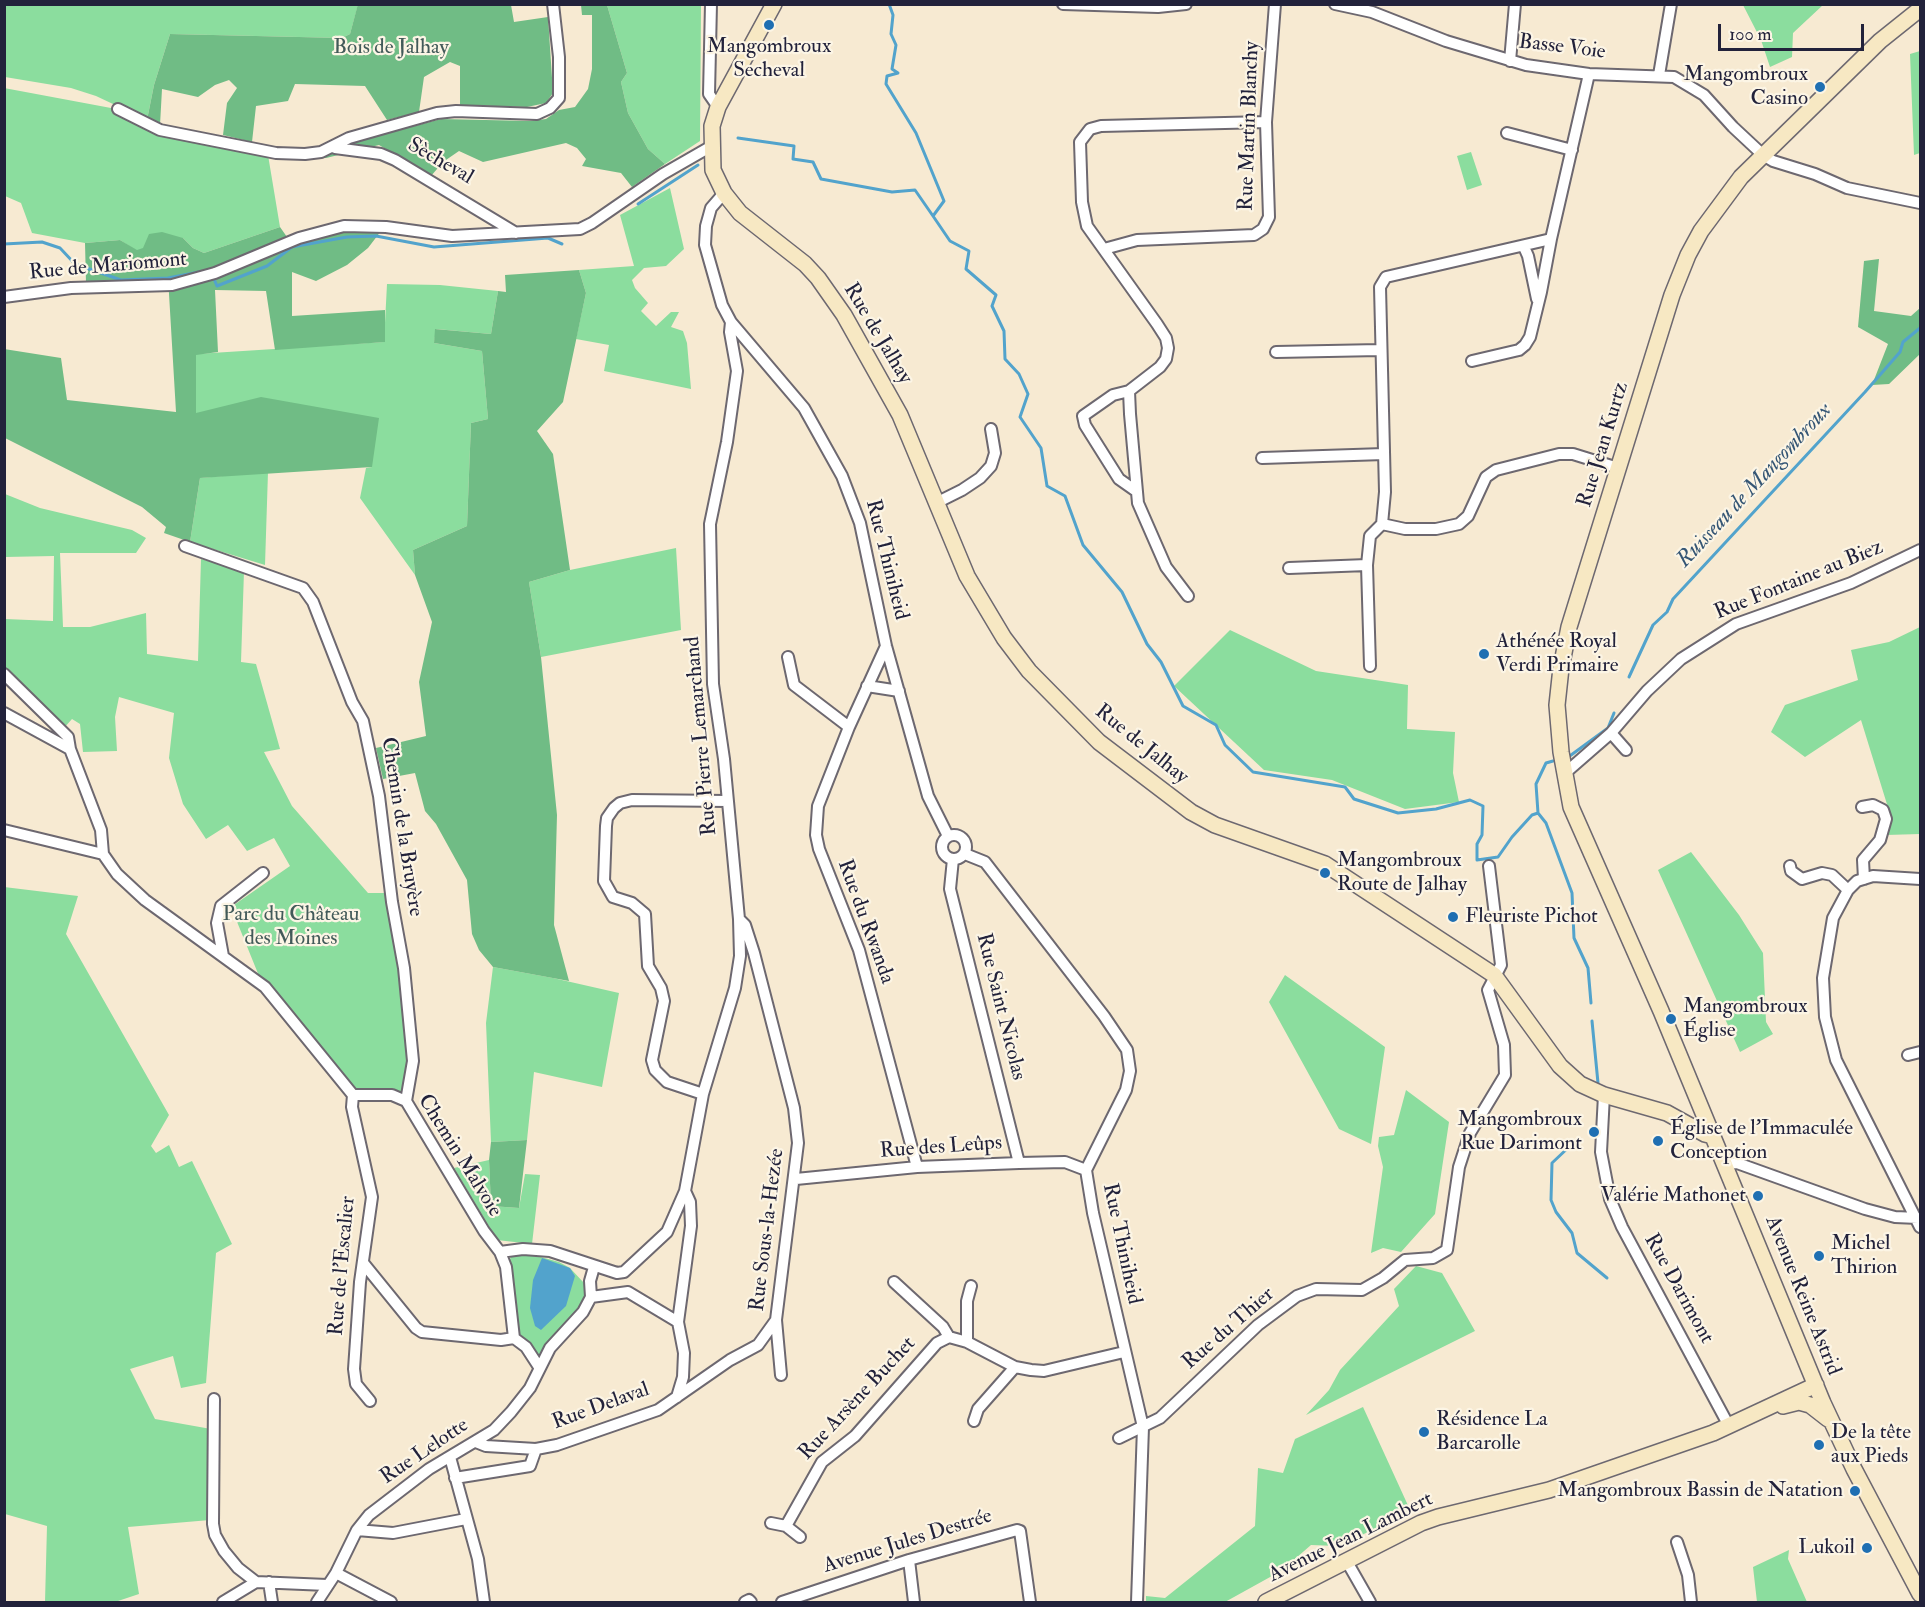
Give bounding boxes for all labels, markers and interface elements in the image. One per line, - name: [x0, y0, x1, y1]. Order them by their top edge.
- scale bar: [1721, 12, 1866, 50]
- marker: Mangombroux Secheval: [762, 18, 776, 32]
- text: 100 m: [1729, 23, 1772, 46]
- street label: Basse Voie: [1517, 30, 1607, 66]
- place label: Mangombroux Secheval: [707, 34, 831, 84]
- park label: Bois de Jalhay: [333, 35, 449, 61]
- street label: Rue Martin Blanchy: [1234, 41, 1266, 211]
- place label: Mangombroux Casino: [1683, 62, 1808, 112]
- marker: Mangombroux Casino: [1813, 80, 1827, 94]
- street label: Sècheval: [403, 133, 477, 191]
- street label: Rue de Mariomont: [28, 248, 188, 286]
- street label: Rue de Jalhay: [837, 279, 917, 389]
- street label: Rue Jean Kurtz: [1573, 379, 1635, 511]
- water label: Ruisseau de Mangombroux: [1672, 398, 1838, 574]
- street label: Rue Thiniheid: [859, 497, 913, 623]
- street label: Rue Fontaine au Biez: [1711, 536, 1887, 626]
- place label: Athénée Royal Verdi Primaire: [1496, 629, 1619, 679]
- street label: Rue Pierre Lemarchand: [681, 635, 723, 837]
- marker: Athénée Royal Verdi Primaire: [1477, 647, 1491, 661]
- street label: Rue de Jalhay: [1089, 700, 1193, 790]
- street label: Chemin de la Bruyère: [374, 736, 428, 918]
- place label: Mangombroux Route de Jalhay: [1337, 848, 1467, 898]
- street label: Rue du Rwanda: [831, 856, 899, 988]
- marker: Mangombroux Route de Jalhay: [1318, 866, 1332, 880]
- park label: Parc du Château des Moines: [223, 902, 359, 952]
- place label: Fleuriste Pichot: [1465, 904, 1598, 930]
- marker: Fleuriste Pichot: [1446, 910, 1460, 924]
- street label: Rue Saint Nicolas: [970, 931, 1030, 1083]
- place label: Mangombroux Église: [1683, 994, 1808, 1044]
- marker: Mangombroux Église: [1664, 1012, 1678, 1026]
- street label: Chemin Malvoie: [411, 1090, 507, 1222]
- place label: Mangombroux Rue Darimont: [1457, 1107, 1582, 1157]
- place label: Église de l’Immaculée Conception: [1670, 1116, 1853, 1166]
- marker: Mangombroux Rue Darimont: [1587, 1125, 1601, 1139]
- street label: Rue des Leûps: [879, 1131, 1003, 1165]
- marker: Église de l’Immaculée Conception: [1651, 1134, 1665, 1148]
- street label: Rue Sous-la-Hezée: [746, 1147, 790, 1313]
- street label: Rue Thiniheid: [1096, 1181, 1146, 1307]
- place label: Valérie Mathonet: [1601, 1183, 1746, 1209]
- marker: Valérie Mathonet: [1751, 1189, 1765, 1203]
- street label: Rue de l'Escalier: [324, 1195, 362, 1337]
- street label: Avenue Reine Astrid: [1759, 1213, 1845, 1379]
- street label: Rue Darimont: [1637, 1230, 1719, 1348]
- place label: Michel Thirion: [1831, 1231, 1897, 1281]
- marker: Michel Thirion: [1812, 1249, 1826, 1263]
- street label: Rue du Thier: [1178, 1282, 1280, 1376]
- street label: Rue Arsène Buchet: [794, 1332, 922, 1466]
- street label: Rue Delaval: [549, 1378, 653, 1436]
- place label: Résidence La Barcarolle: [1436, 1407, 1548, 1457]
- street label: Rue Lelotte: [376, 1413, 474, 1491]
- place label: De la tête aux Pieds: [1831, 1420, 1911, 1470]
- marker: Résidence La Barcarolle: [1417, 1425, 1431, 1439]
- marker: De la tête aux Pieds: [1812, 1438, 1826, 1452]
- place label: Mangombroux Bassin de Natation: [1557, 1478, 1843, 1504]
- marker: Mangombroux Bassin de Natation: [1848, 1484, 1862, 1498]
- street label: Avenue Jean Lambert: [1265, 1487, 1437, 1589]
- street label: Avenue Jules Destrée: [821, 1504, 995, 1580]
- place label: Lukoil: [1798, 1535, 1855, 1561]
- marker: Lukoil: [1860, 1541, 1874, 1555]

